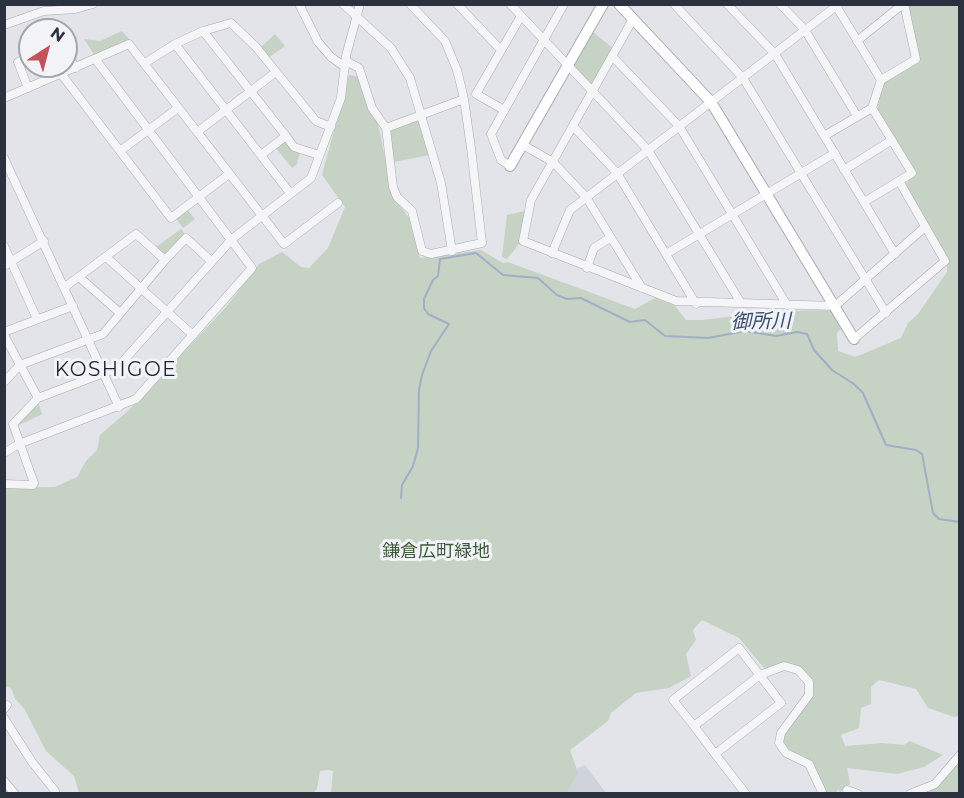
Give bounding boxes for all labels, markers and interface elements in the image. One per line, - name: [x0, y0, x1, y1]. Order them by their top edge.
- north arrow: [18, 18, 78, 78]
- text: N: [47, 23, 69, 46]
- water label: 御所川: [731, 309, 791, 335]
- district label: KOSHIGOE: [55, 358, 177, 382]
- park label: 鎌倉広町緑地: [382, 541, 490, 563]

